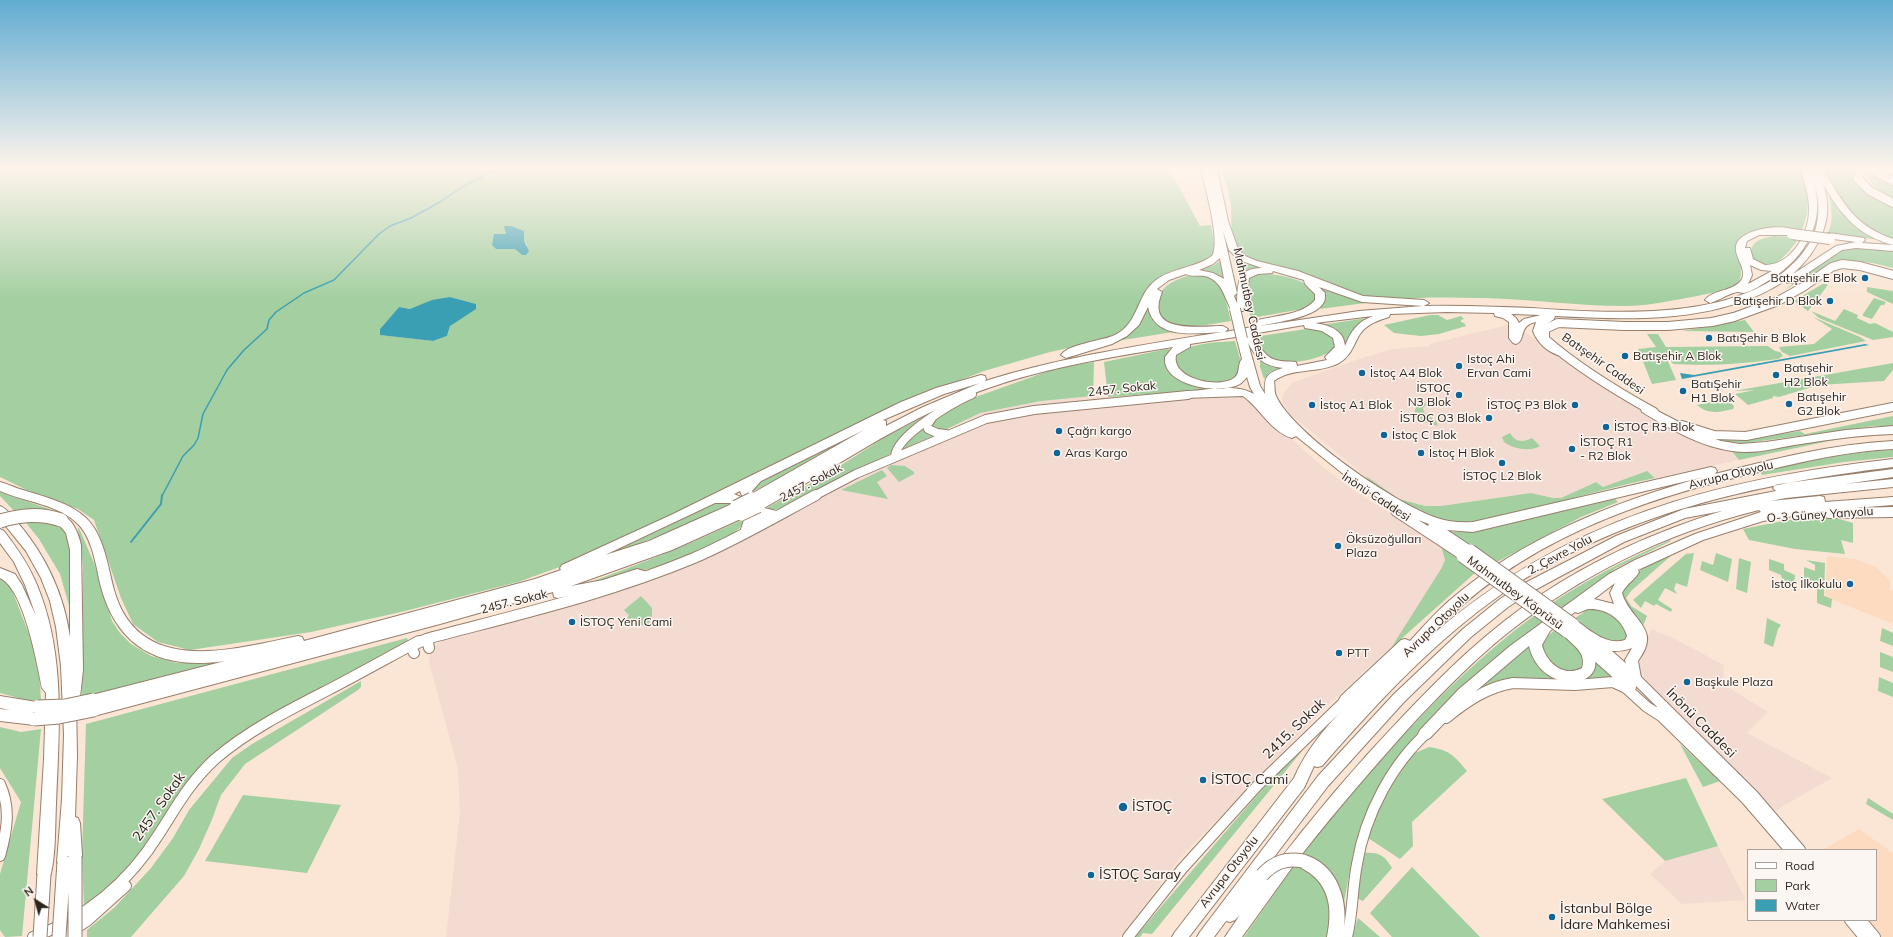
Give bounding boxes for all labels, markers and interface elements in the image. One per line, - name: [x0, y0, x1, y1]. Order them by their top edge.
- street label: Mahmutbey Caddesi: [1230, 247, 1268, 361]
- place label: Batışehir E Blok: [1770, 271, 1857, 285]
- marker: Batışehir E Blok: [1860, 273, 1870, 283]
- place label: Batışehir D Blok: [1734, 294, 1822, 308]
- marker: Batışehir D Blok: [1825, 296, 1835, 306]
- street label: Batışehir Caddesi: [1559, 330, 1647, 398]
- place label: BatıŞehir B Blok: [1717, 331, 1806, 345]
- marker: BatıŞehir B Blok: [1704, 333, 1714, 343]
- place label: Batışehir A Blok: [1633, 349, 1721, 363]
- marker: Batışehir A Blok: [1620, 351, 1630, 361]
- place label: Istoç Ahi Ervan Cami: [1467, 352, 1531, 380]
- marker: Istoç Ahi Ervan Cami: [1454, 361, 1464, 371]
- place label: Batışehir H2 Blok: [1784, 361, 1833, 389]
- place label: İstoç A4 Blok: [1370, 366, 1442, 380]
- marker: İstoç A4 Blok: [1357, 368, 1367, 378]
- marker: Batışehir H2 Blok: [1771, 370, 1781, 380]
- place label: BatıŞehir H1 Blok: [1691, 377, 1742, 405]
- street label: 2457. Sokak: [1087, 378, 1157, 400]
- place label: İSTOÇ N3 Blok: [1408, 381, 1451, 409]
- marker: BatıŞehir H1 Blok: [1678, 386, 1688, 396]
- marker: İSTOÇ N3 Blok: [1454, 390, 1464, 400]
- place label: Batışehir G2 Blok: [1797, 390, 1846, 418]
- place label: İstoç A1 Blok: [1320, 398, 1392, 412]
- place label: İSTOÇ P3 Blok: [1487, 398, 1567, 412]
- marker: Batışehir G2 Blok: [1784, 399, 1794, 409]
- marker: İstoç A1 Blok: [1307, 400, 1317, 410]
- marker: İSTOÇ P3 Blok: [1570, 400, 1580, 410]
- place label: İSTOÇ O3 Blok: [1400, 411, 1481, 425]
- marker: İSTOÇ O3 Blok: [1484, 413, 1494, 423]
- place label: İSTOÇ R3 Blok: [1614, 420, 1694, 434]
- marker: İSTOÇ R3 Blok: [1601, 422, 1611, 432]
- place label: Çağrı kargo: [1067, 424, 1131, 438]
- marker: Çağrı kargo: [1054, 426, 1064, 436]
- place label: İstoç C Blok: [1392, 428, 1456, 442]
- marker: İstoç C Blok: [1379, 430, 1389, 440]
- place label: İSTOÇ R1 - R2 Blok: [1580, 435, 1633, 463]
- marker: İSTOÇ R1 - R2 Blok: [1567, 444, 1577, 454]
- place label: Aras Kargo: [1065, 446, 1128, 460]
- place label: İstoç H Blok: [1429, 446, 1494, 460]
- marker: Aras Kargo: [1052, 448, 1062, 458]
- marker: İstoç H Blok: [1416, 448, 1426, 458]
- marker: İSTOÇ L2 Blok: [1497, 458, 1507, 468]
- street label: Avrupa Otoyolu: [1687, 458, 1775, 492]
- street label: 2457. Sokak: [777, 461, 845, 505]
- street label: İnönü Caddesi: [1339, 469, 1413, 525]
- place label: İSTOÇ L2 Blok: [1463, 469, 1541, 483]
- street label: O-3 Güney Yanyolu: [1766, 504, 1874, 526]
- place label: Öksüzoğulları Plaza: [1346, 532, 1421, 560]
- street label: 2. Çevre Yolu: [1525, 532, 1595, 578]
- marker: Öksüzoğulları Plaza: [1333, 541, 1343, 551]
- street label: Mahmutbey Köprüsü: [1464, 553, 1566, 633]
- place label: İstoç İlkokulu: [1771, 577, 1842, 591]
- marker: İstoç İlkokulu: [1845, 579, 1855, 589]
- street label: 2457. Sokak: [479, 587, 549, 617]
- street label: Avrupa Otoyolu: [1400, 590, 1472, 660]
- place label: İSTOÇ Yeni Cami: [580, 615, 672, 629]
- marker: İSTOÇ Yeni Cami: [567, 617, 577, 627]
- place label: PTT: [1347, 646, 1369, 660]
- marker: PTT: [1334, 648, 1344, 658]
- place label: Başkule Plaza: [1695, 675, 1773, 689]
- marker: Başkule Plaza: [1682, 677, 1692, 687]
- street label: İnönü Caddesi: [1662, 684, 1740, 762]
- street label: 2415. Sokak: [1259, 695, 1329, 763]
- street label: 2457. Sokak: [129, 769, 189, 845]
- place label: İSTOÇ Cami: [1211, 772, 1288, 788]
- marker: İSTOÇ Cami: [1198, 775, 1208, 785]
- place label: İSTOÇ: [1132, 799, 1172, 815]
- marker: İSTOÇ: [1117, 801, 1129, 813]
- street label: Avrupa Otoyolu: [1197, 833, 1261, 911]
- legend: [1747, 849, 1877, 921]
- text: Road: [1785, 858, 1814, 873]
- place label: İSTOÇ Saray: [1099, 867, 1181, 883]
- marker: İSTOÇ Saray: [1086, 870, 1096, 880]
- text: Park: [1785, 878, 1810, 893]
- north arrow: [16, 881, 56, 921]
- text: N: [21, 883, 36, 900]
- text: Water: [1785, 898, 1820, 913]
- place label: İstanbul Bölge İdare Mahkemesi: [1560, 901, 1670, 934]
- marker: İstanbul Bölge İdare Mahkemesi: [1547, 912, 1557, 922]

